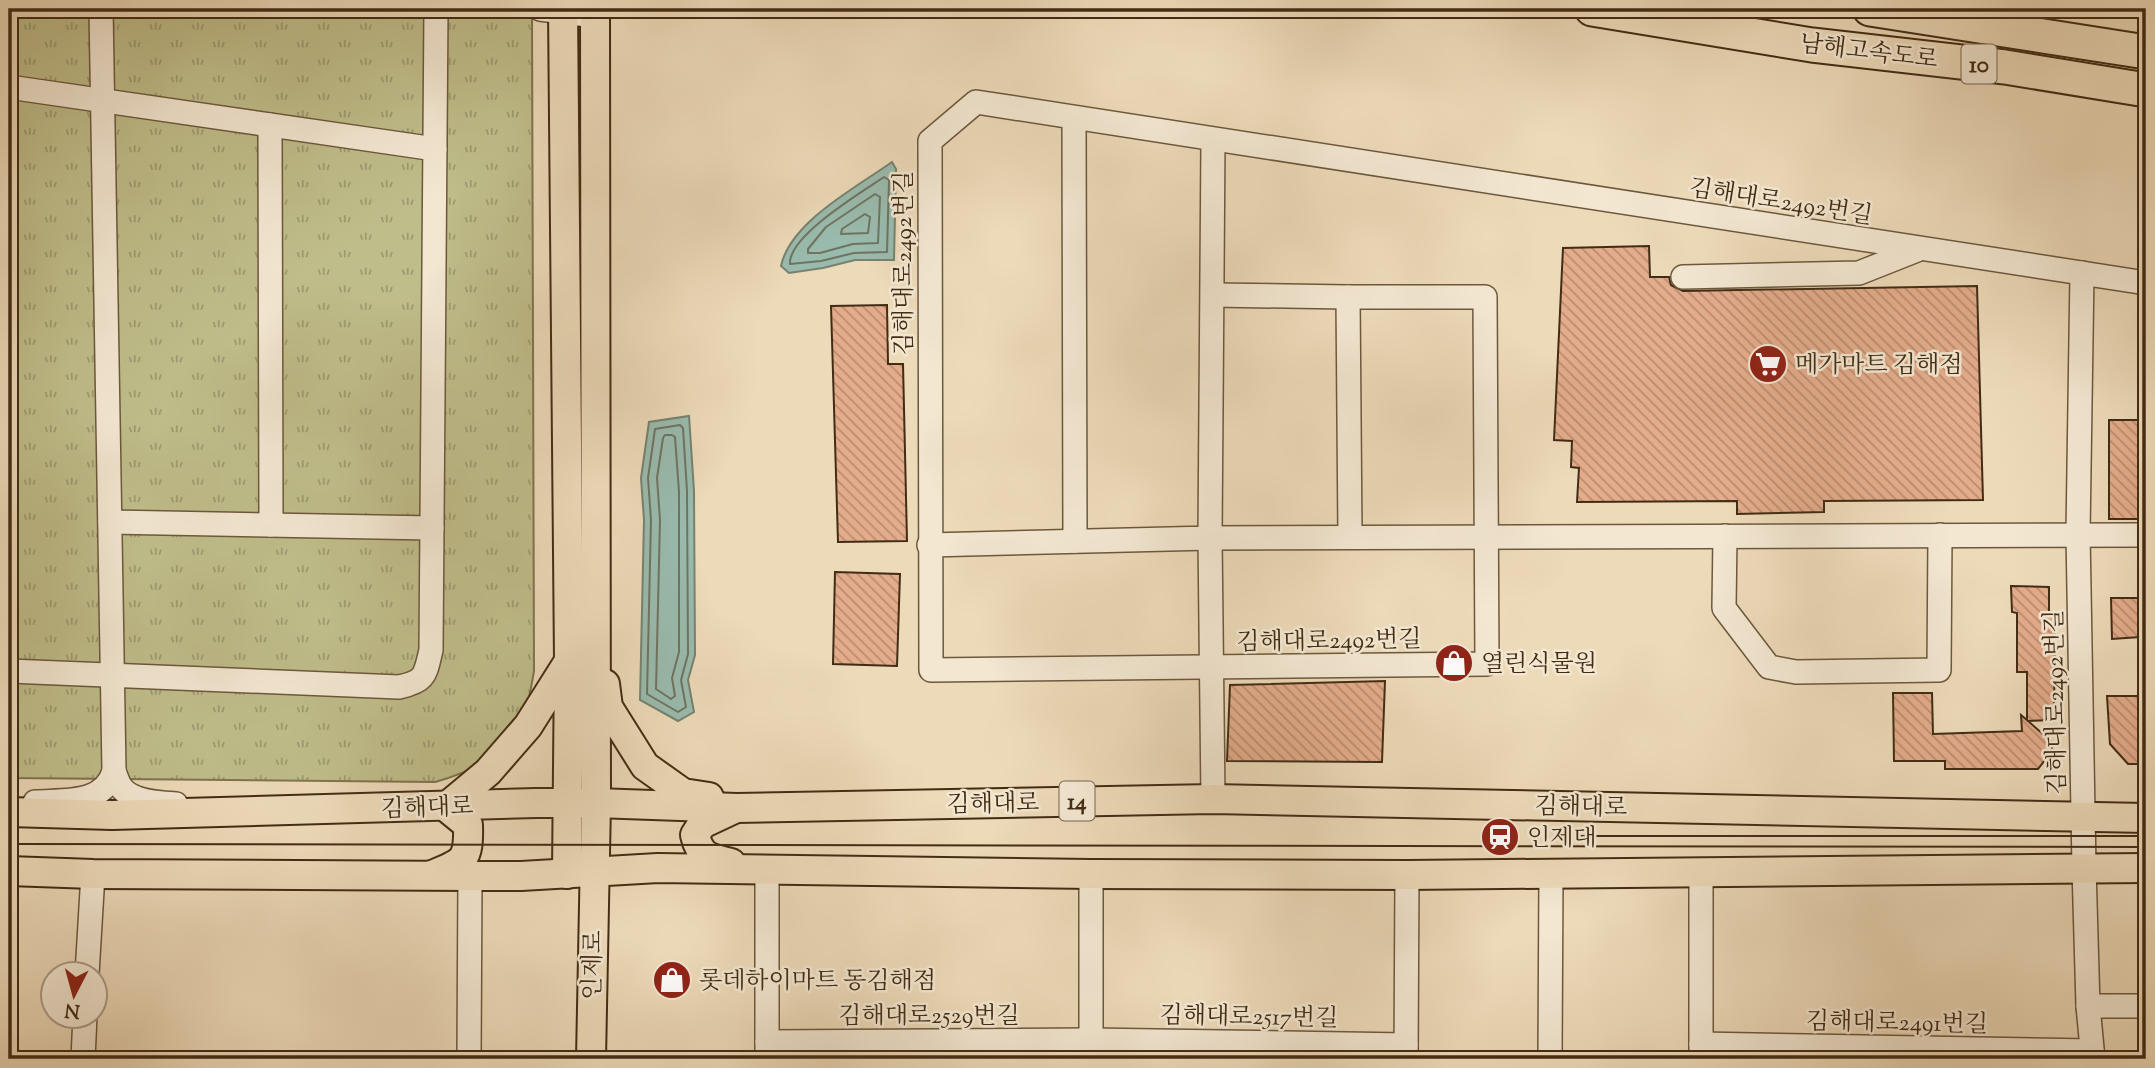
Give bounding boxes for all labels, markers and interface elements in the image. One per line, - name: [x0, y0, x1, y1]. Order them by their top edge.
- street label: 남해고속도로: [1798, 28, 1940, 78]
- road number: 10: [1962, 44, 1996, 83]
- street label: 김해대로2492번길: [888, 170, 922, 356]
- street label: 김해대로2492번길: [1687, 172, 1875, 234]
- supermarket icon: 메가마트 김해점: [1747, 343, 1789, 385]
- place label: 메가마트 김해점: [1795, 349, 1962, 383]
- street label: 김해대로2492번길: [2038, 609, 2076, 795]
- street label: 김해대로2492번길: [1236, 623, 1422, 661]
- shop icon: 열린식물원: [1433, 642, 1475, 684]
- place label: 열린식물원: [1481, 648, 1597, 682]
- road number: 14: [1060, 782, 1094, 820]
- street label: 김해대로: [946, 787, 1040, 823]
- street label: 김해대로: [380, 790, 474, 828]
- street label: 김해대로: [1534, 790, 1628, 826]
- station icon: 인제대: [1479, 816, 1521, 858]
- place label: 인제대: [1527, 822, 1597, 856]
- street label: 인제로: [576, 930, 612, 1000]
- shop icon: 롯데하이마트 동김해점: [651, 959, 693, 1001]
- north arrow: [38, 960, 108, 1030]
- place label: 롯데하이마트 동김해점: [699, 965, 936, 999]
- text: N: [64, 995, 81, 1024]
- street label: 김해대로2517번길: [1159, 999, 1339, 1037]
- street label: 김해대로2529번길: [838, 1000, 1020, 1034]
- street label: 김해대로2491번길: [1806, 1005, 1988, 1043]

